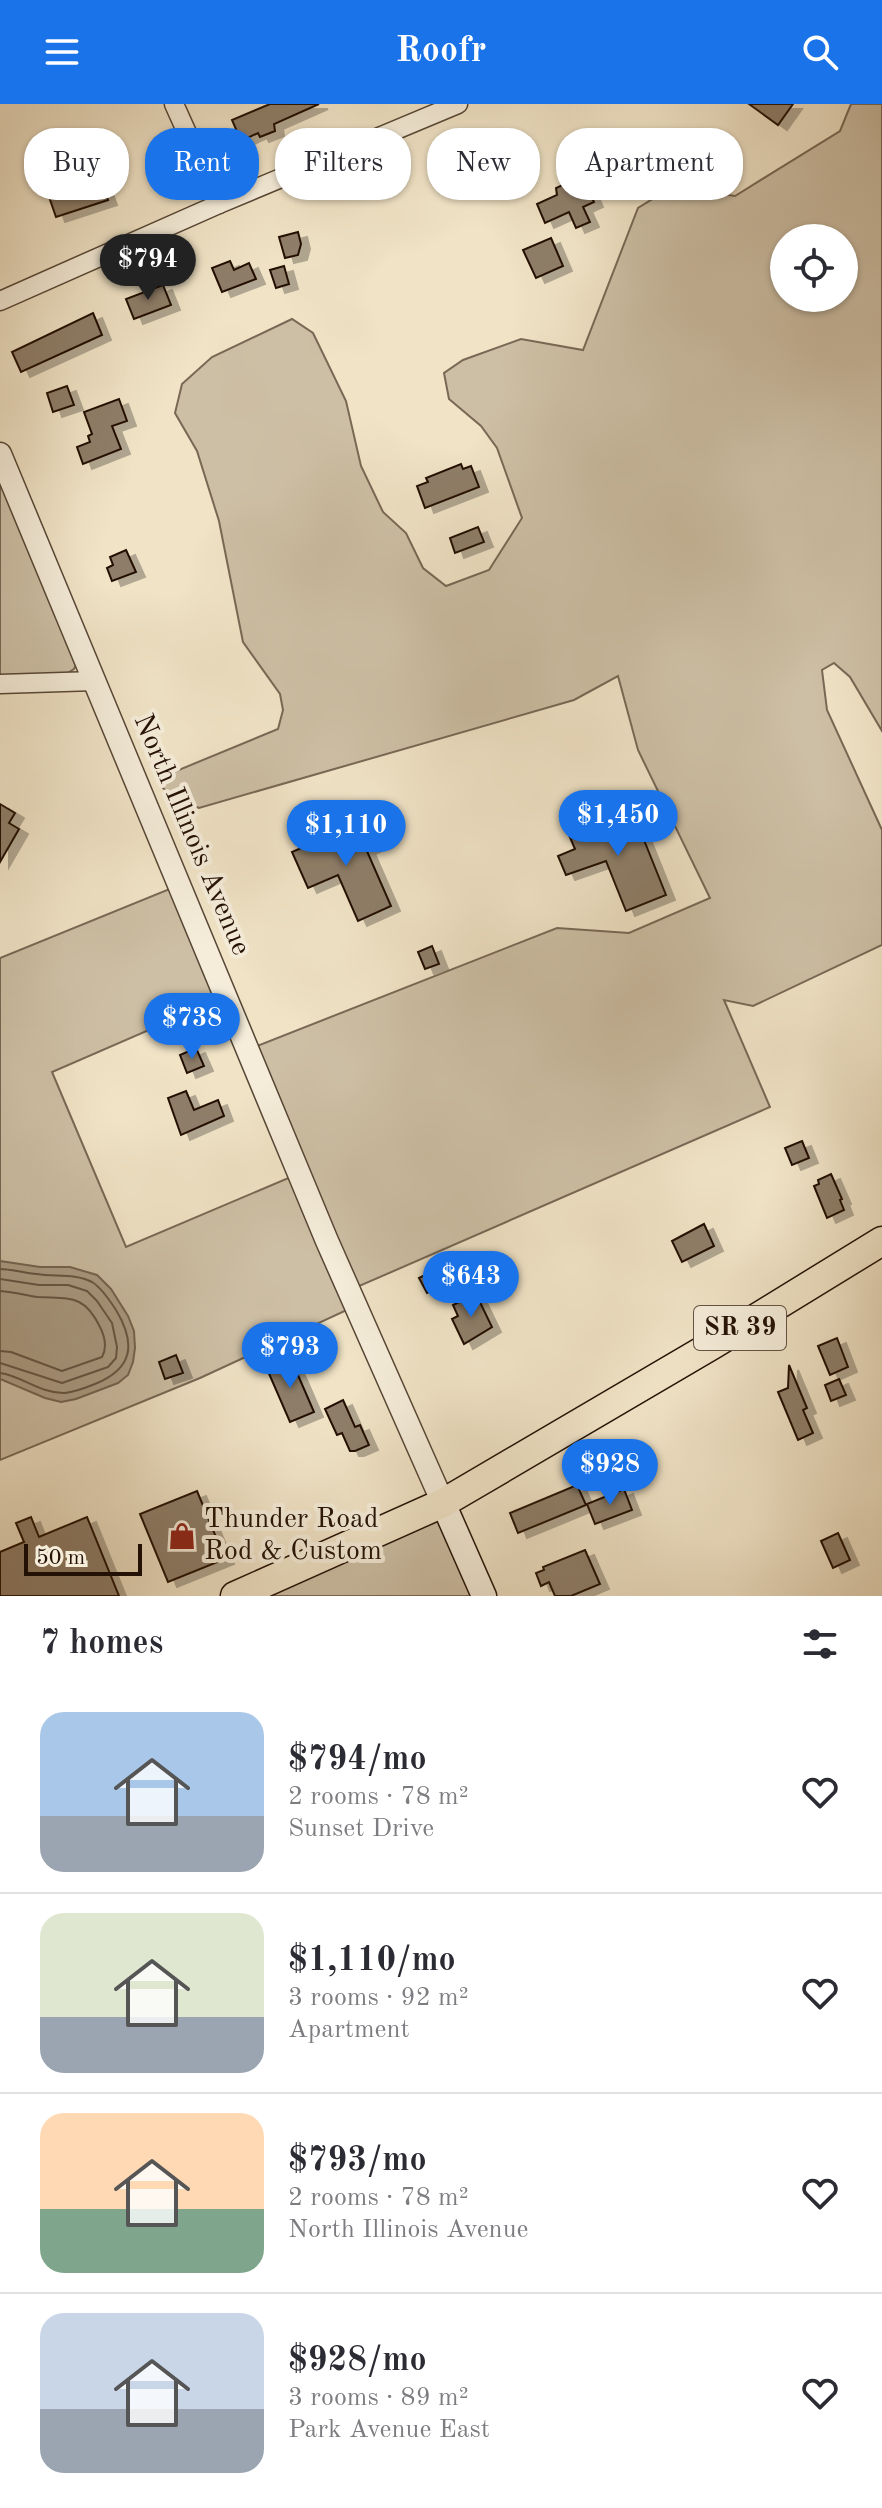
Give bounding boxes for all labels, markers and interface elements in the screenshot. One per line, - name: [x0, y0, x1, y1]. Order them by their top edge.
- icon: menu: [40, 30, 84, 74]
- icon: search: [798, 30, 842, 74]
- text: Roofr: [396, 34, 486, 70]
- chip: Buy: [24, 128, 129, 200]
- chip: Rent: [145, 128, 259, 200]
- chip: Filters: [275, 128, 411, 200]
- chip: New: [427, 128, 540, 200]
- chip: Apartment: [556, 128, 743, 200]
- map controls: [770, 224, 858, 312]
- button: locate: [770, 224, 858, 312]
- pin: $794: [101, 234, 195, 302]
- text: $794: [118, 247, 178, 273]
- street label: North Illinois Avenue: [128, 710, 254, 960]
- pin: $1,450: [553, 790, 683, 858]
- pin: $1,110: [281, 800, 411, 868]
- text: $1,450: [577, 803, 659, 829]
- text: $1,110: [305, 813, 387, 839]
- pin: $738: [145, 993, 239, 1061]
- text: $738: [162, 1006, 222, 1032]
- pin: $643: [424, 1251, 518, 1319]
- text: $643: [441, 1264, 501, 1290]
- road number: SR 39: [694, 1306, 786, 1350]
- pin: $793: [243, 1322, 337, 1390]
- text: $793: [260, 1335, 320, 1361]
- pin: $928: [563, 1439, 657, 1507]
- text: $928: [580, 1452, 640, 1478]
- place label: Thunder Road Rod & Custom: [204, 1506, 382, 1566]
- shop icon: Thunder Road Rod & Custom: [167, 1521, 197, 1551]
- scale bar: [24, 1540, 142, 1576]
- text: 50 m: [36, 1547, 85, 1569]
- icon: filters: [798, 1622, 842, 1666]
- text: 7 homes: [40, 1627, 163, 1661]
- text: $794/mo: [288, 1743, 427, 1777]
- icon: home: [104, 1744, 200, 1840]
- icon: heart: [798, 1770, 842, 1814]
- text: 2 rooms · 78 m²: [288, 1784, 469, 1810]
- text: Sunset Drive: [288, 1816, 434, 1842]
- text: $1,110/mo: [288, 1944, 456, 1978]
- icon: home: [104, 1945, 200, 2041]
- icon: heart: [798, 1971, 842, 2015]
- text: 3 rooms · 92 m²: [288, 1985, 469, 2011]
- text: Apartment: [288, 2017, 410, 2043]
- text: $793/mo: [288, 2144, 427, 2178]
- icon: home: [104, 2145, 200, 2241]
- icon: heart: [798, 2171, 842, 2215]
- text: 2 rooms · 78 m²: [288, 2185, 469, 2211]
- text: North Illinois Avenue: [288, 2217, 529, 2243]
- text: $928/mo: [288, 2344, 427, 2378]
- icon: home: [104, 2345, 200, 2441]
- icon: heart: [798, 2371, 842, 2415]
- text: 3 rooms · 89 m²: [288, 2385, 469, 2411]
- text: Park Avenue East: [288, 2417, 490, 2443]

